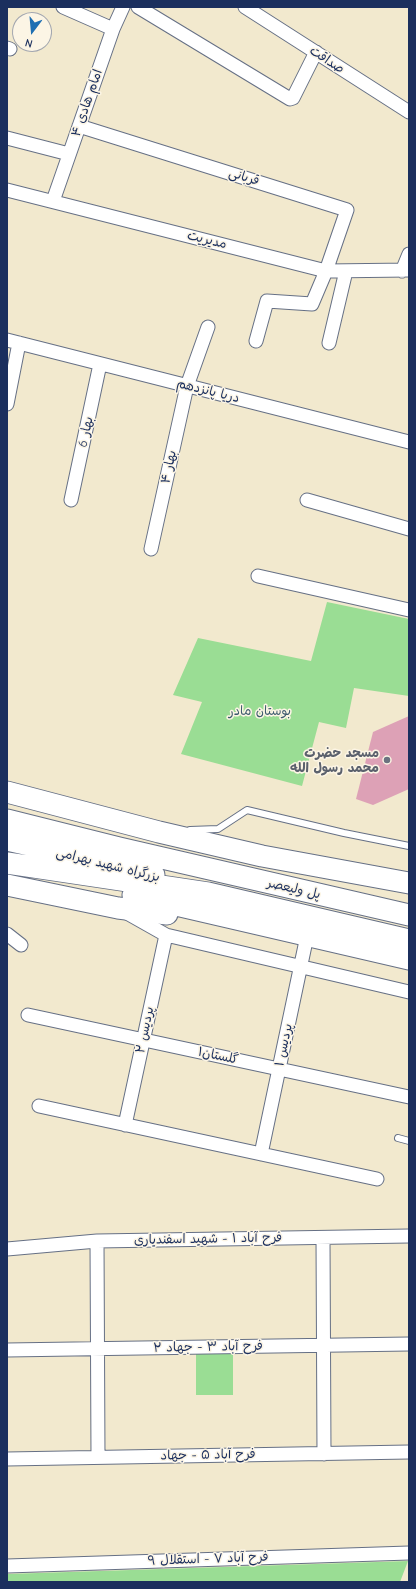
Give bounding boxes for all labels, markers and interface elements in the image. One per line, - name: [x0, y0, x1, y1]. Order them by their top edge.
- north arrow: [12, 12, 52, 52]
- text: N: [24, 36, 34, 50]
- street label: صداقت: [307, 43, 347, 77]
- street label: امام هادی ۴: [68, 67, 106, 139]
- street label: قربانی: [227, 165, 261, 189]
- street label: مدیریت: [186, 228, 228, 252]
- street label: دریا پانزدهم: [175, 376, 241, 406]
- street label: بهار 6: [75, 415, 97, 449]
- street label: بهار ۴: [158, 449, 180, 485]
- park label: بوستان مادر: [229, 703, 291, 719]
- place label: مسجد حضرت محمد رسول الله: [290, 745, 379, 776]
- marker: مسجد حضرت محمد رسول الله: [382, 755, 392, 765]
- street label: بزرگراه شهید بهرامی: [54, 845, 162, 885]
- street label: پل ولیعصر: [266, 875, 322, 903]
- street label: پردیس ۲: [132, 1005, 158, 1055]
- street label: پردیس ۱: [272, 1022, 296, 1068]
- street label: گلستان۱: [196, 1044, 240, 1068]
- street label: فرح آباد ۱ - شهید اسفندیاری: [134, 1230, 282, 1248]
- street label: فرح آباد ۳ - جهاد ۲: [153, 1338, 263, 1356]
- street label: فرح آباد ۵ - جهاد: [160, 1446, 256, 1464]
- street label: فرح آباد ۷ - استقلال ۹: [147, 1549, 269, 1569]

